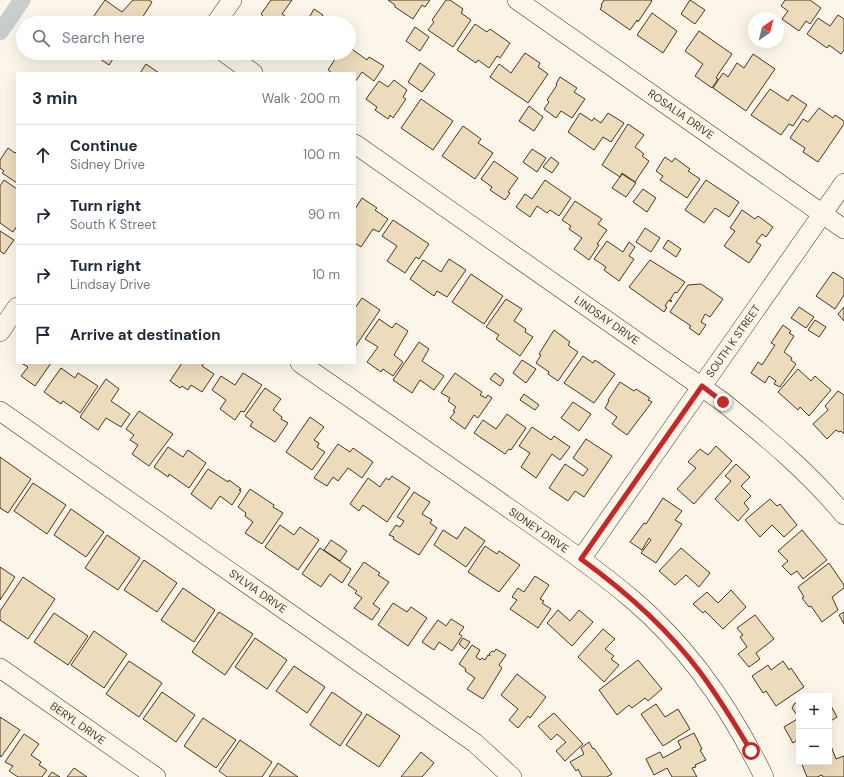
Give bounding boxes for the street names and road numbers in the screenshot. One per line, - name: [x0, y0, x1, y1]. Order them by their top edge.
- street label: ROSALIA DRIVE: [645, 86, 717, 142]
- street label: LINDSAY DRIVE: [572, 292, 642, 348]
- street label: SOUTH K STREET: [703, 302, 763, 380]
- street label: SIDNEY DRIVE: [506, 504, 572, 556]
- street label: SYLVIA DRIVE: [226, 566, 290, 616]
- street label: BERYL DRIVE: [48, 699, 108, 747]

